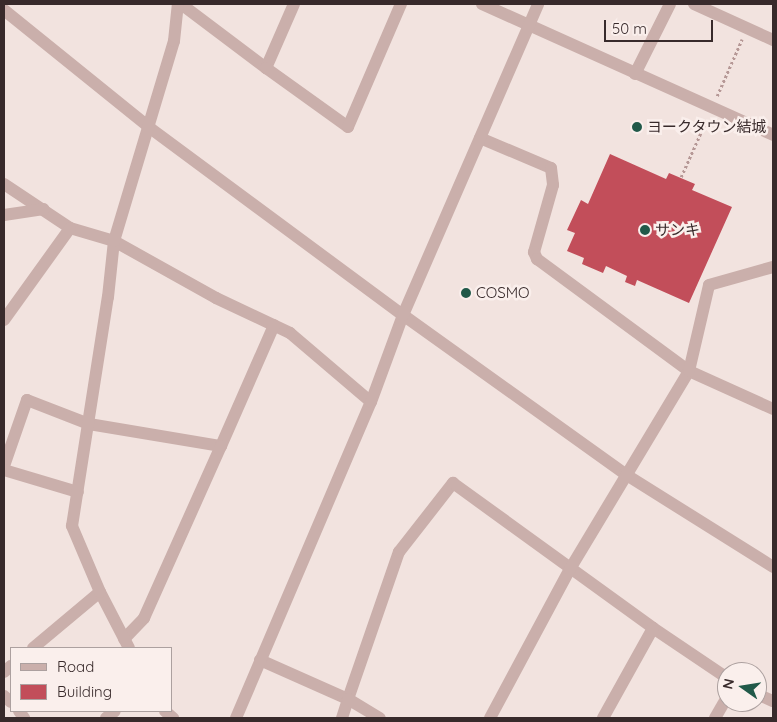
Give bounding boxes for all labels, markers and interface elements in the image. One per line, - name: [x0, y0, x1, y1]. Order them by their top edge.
- scale bar: [607, 10, 716, 42]
- text: 50 m: [612, 19, 647, 38]
- place label: ヨークタウン結城: [647, 118, 767, 136]
- marker: ヨークタウン結城: [631, 121, 643, 133]
- place label: サンキ: [655, 221, 700, 239]
- marker: サンキ: [639, 224, 651, 236]
- place label: COSMO: [476, 284, 530, 302]
- marker: COSMO: [460, 287, 472, 299]
- legend: [10, 647, 172, 712]
- text: Road: [57, 657, 94, 676]
- north arrow: [717, 662, 767, 712]
- text: N: [718, 677, 738, 691]
- text: Building: [57, 682, 112, 701]

